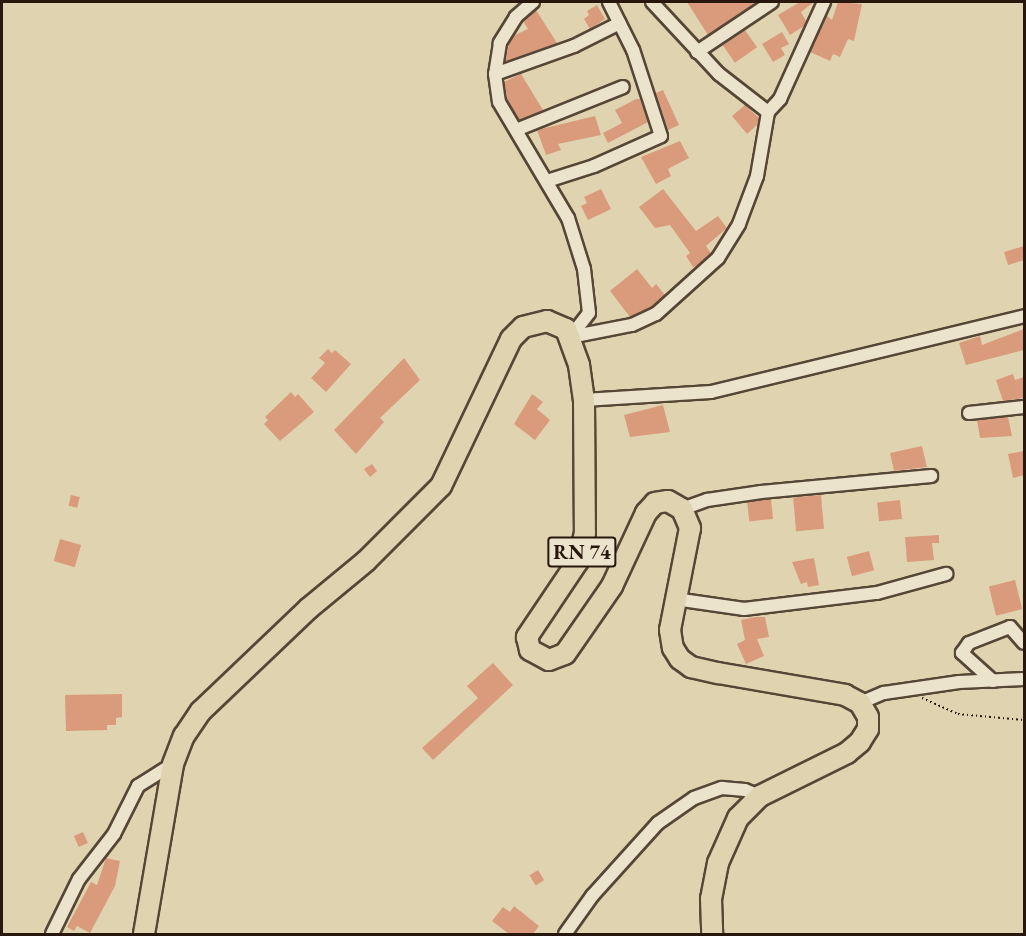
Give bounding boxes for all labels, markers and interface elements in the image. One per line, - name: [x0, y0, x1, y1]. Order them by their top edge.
- road number: RN 74: [546, 535, 618, 569]

